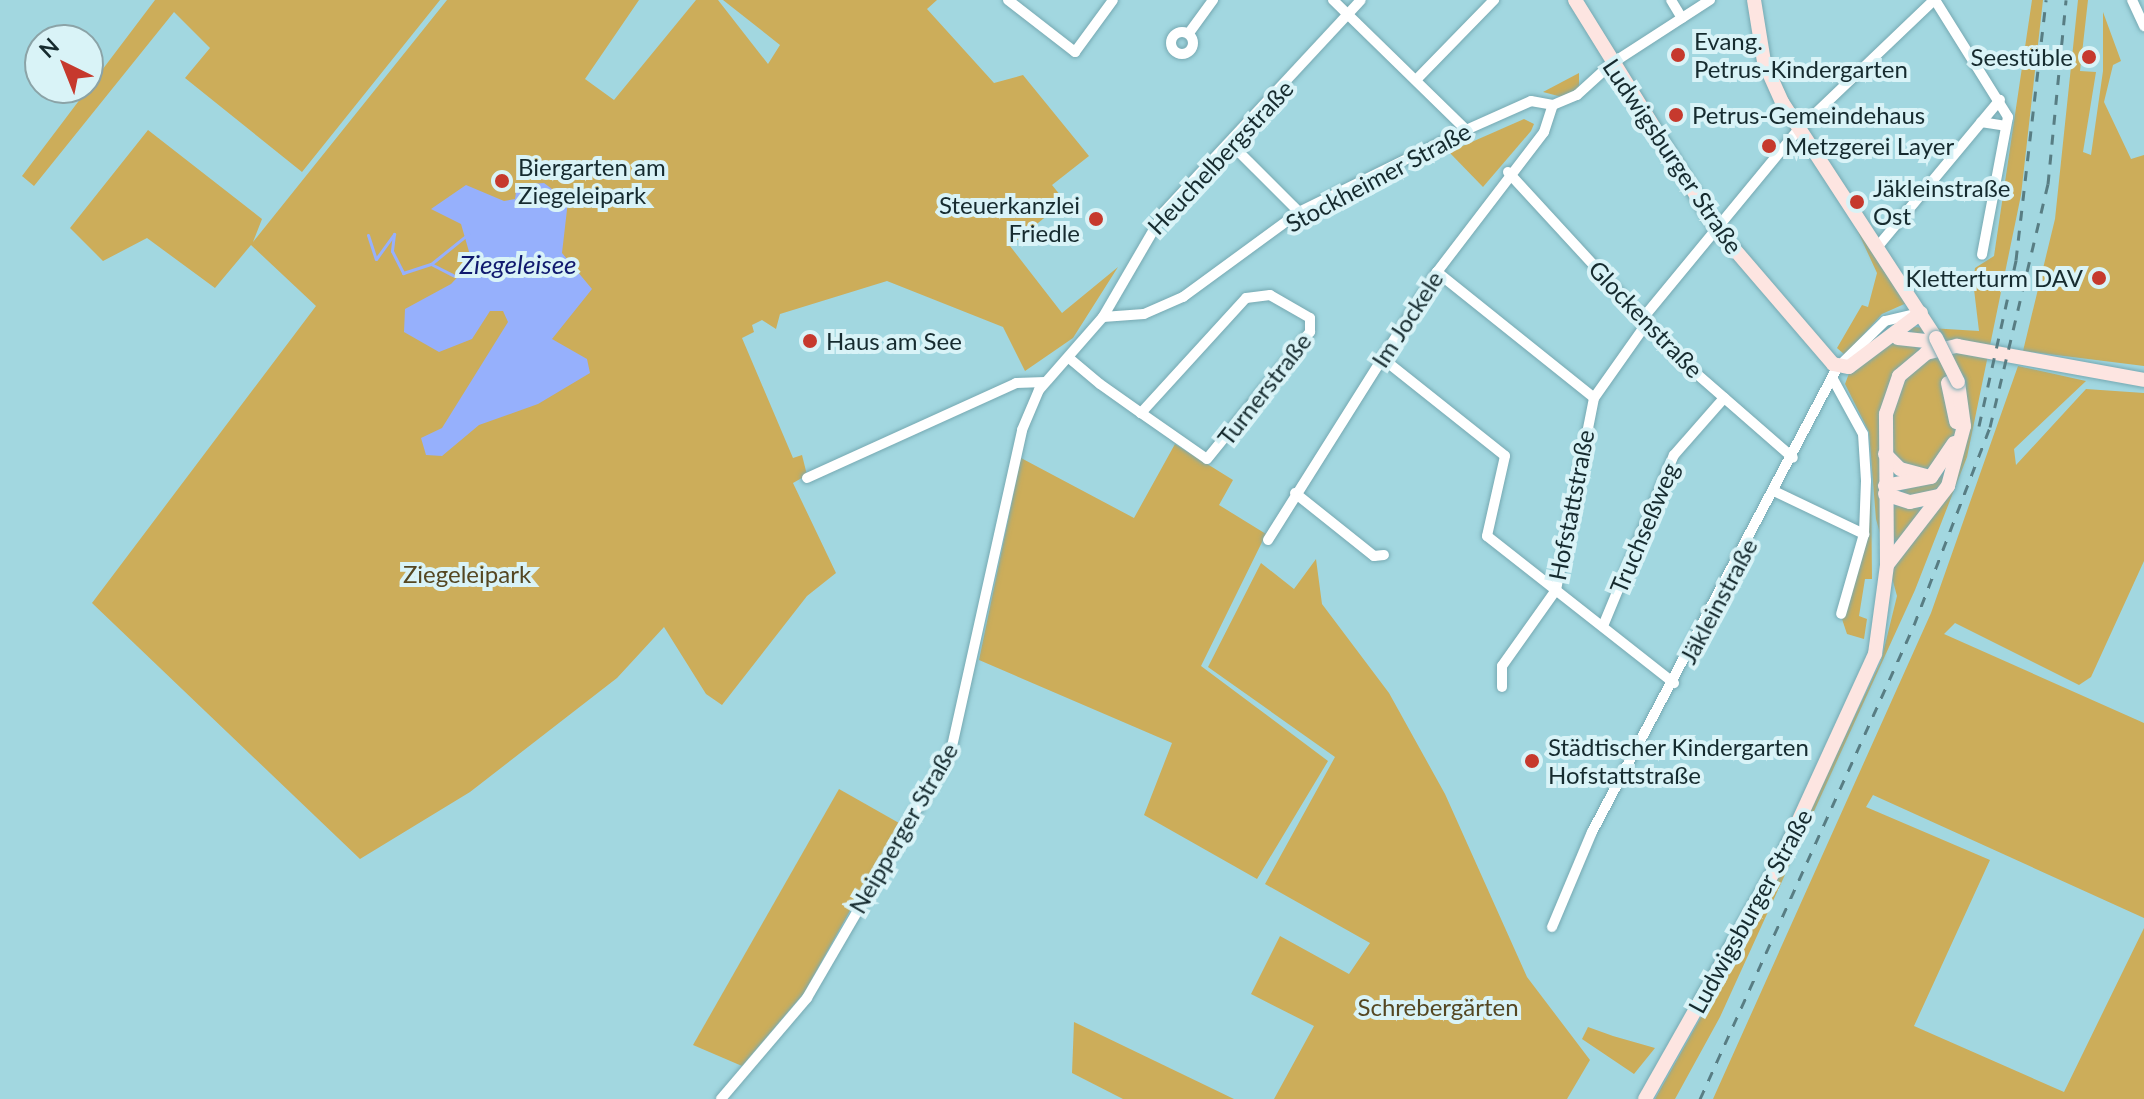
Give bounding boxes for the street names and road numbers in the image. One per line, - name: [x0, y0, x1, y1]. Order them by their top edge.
- street label: Ludwigsburger Straße: [1597, 53, 1749, 259]
- street label: Heuchelbergstraße: [1141, 74, 1299, 240]
- street label: Stockheimer Straße: [1280, 116, 1476, 238]
- street label: Glockenstraße: [1583, 254, 1709, 384]
- street label: Im Jockele: [1365, 265, 1449, 373]
- street label: Turnerstraße: [1211, 327, 1317, 451]
- street label: Hofstattstraße: [1542, 427, 1600, 583]
- street label: Truchseßweg: [1604, 458, 1684, 598]
- street label: Jäkleinstraße: [1673, 534, 1763, 668]
- street label: Neipperger Straße: [842, 737, 964, 919]
- street label: Ludwigsburger Straße: [1682, 804, 1818, 1018]

